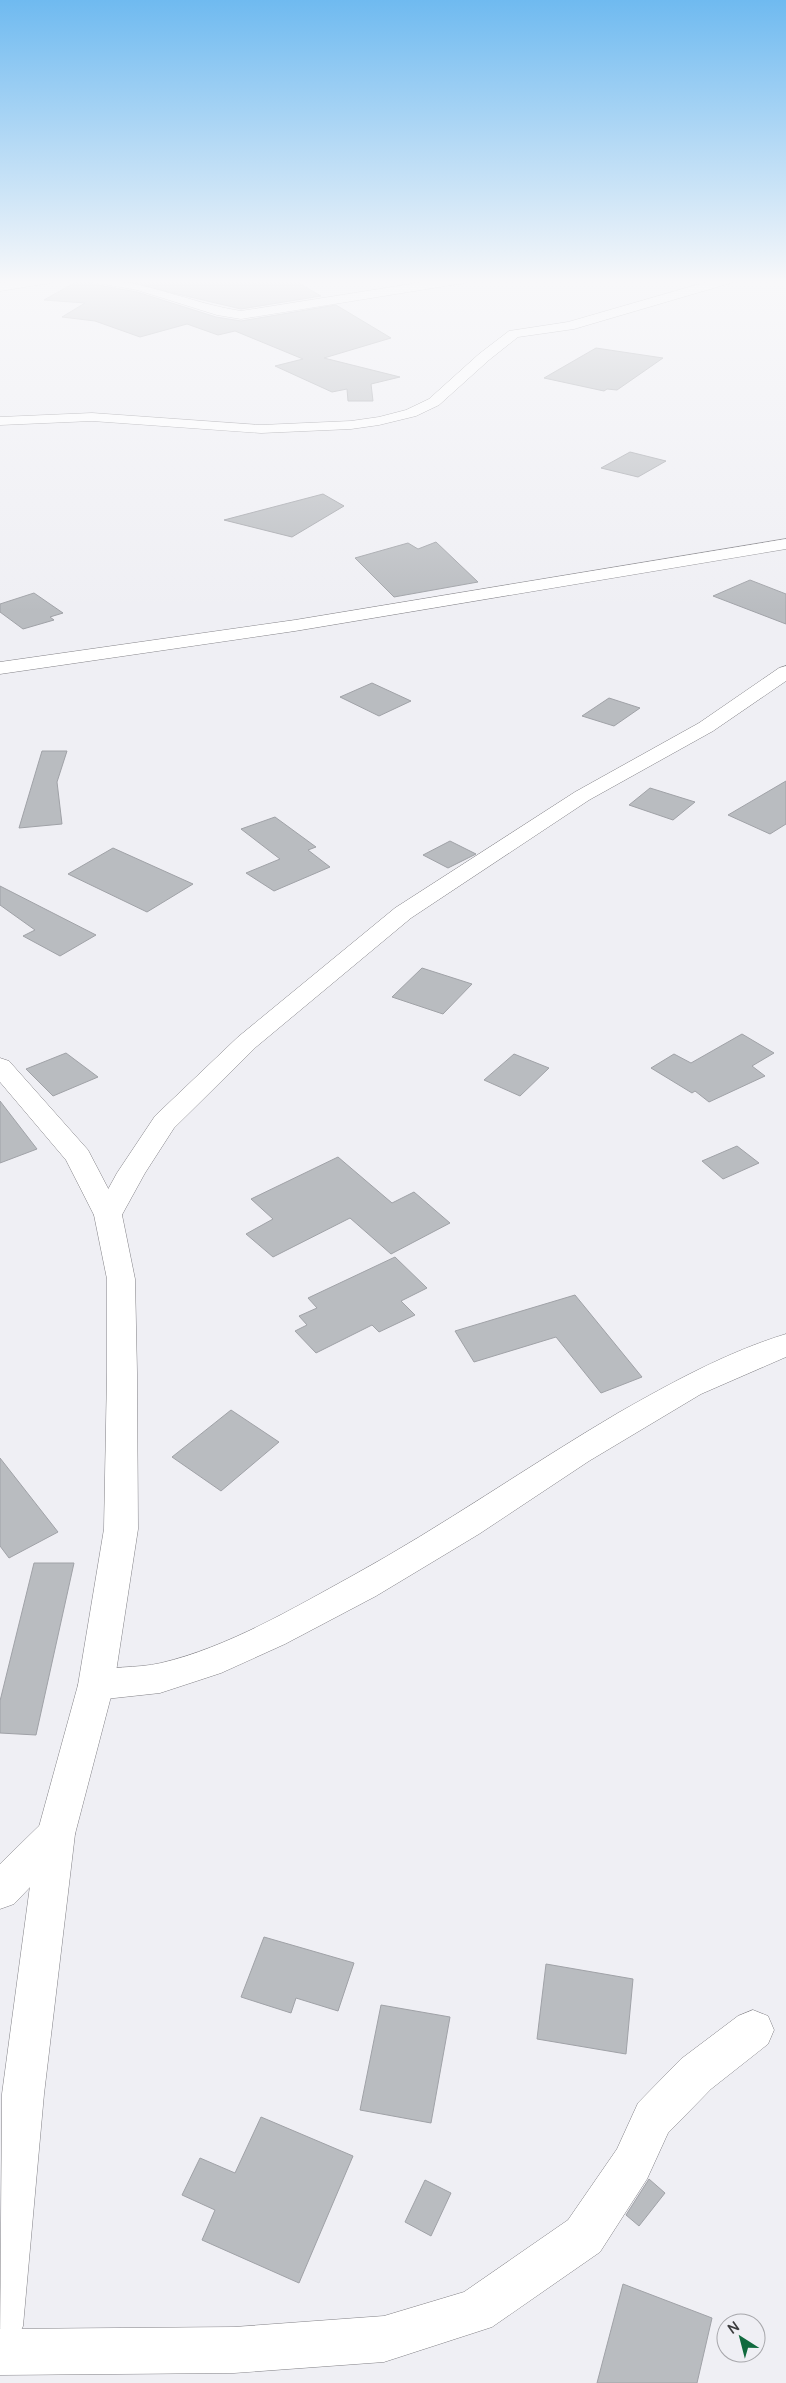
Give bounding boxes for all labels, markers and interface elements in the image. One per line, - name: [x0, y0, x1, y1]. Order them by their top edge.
- north arrow: [716, 2313, 766, 2363]
- text: N: [723, 2316, 743, 2338]

